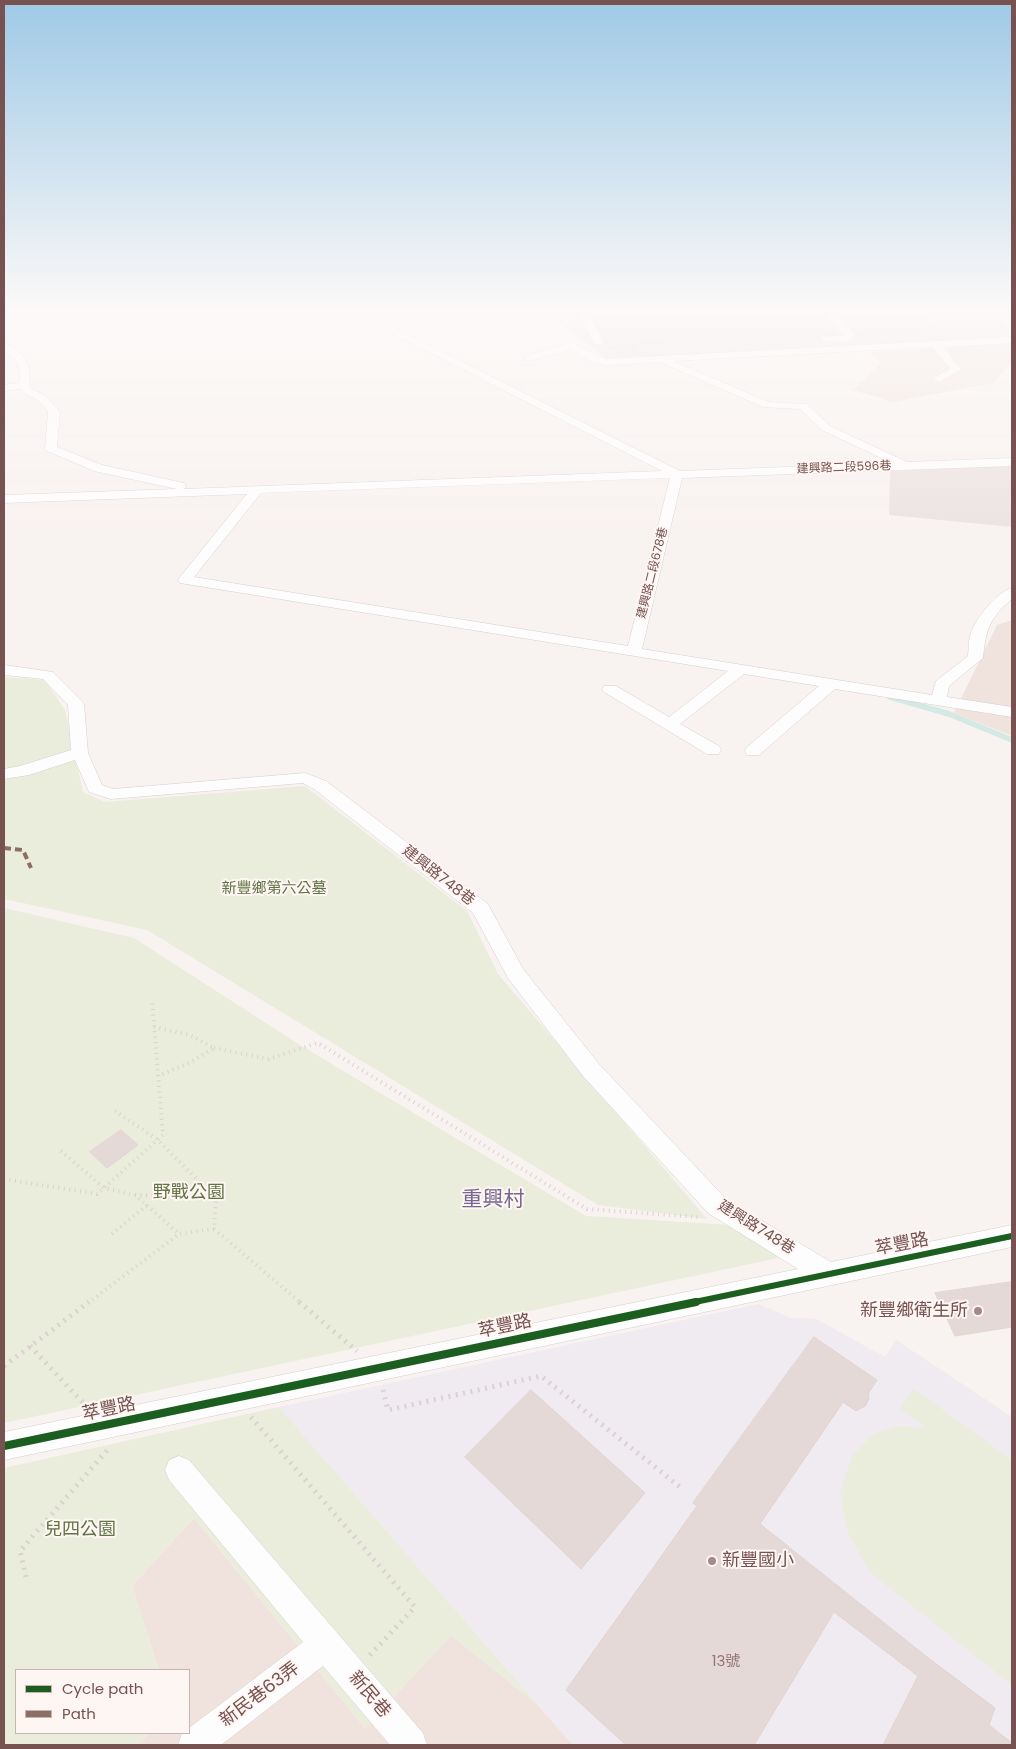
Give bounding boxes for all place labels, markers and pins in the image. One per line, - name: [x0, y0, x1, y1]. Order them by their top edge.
- place label: 新豐鄉衛生所: [860, 1300, 968, 1322]
- marker: 新豐鄉衛生所: [972, 1305, 984, 1317]
- place label: 新豐國小: [722, 1550, 794, 1572]
- marker: 新豐國小: [706, 1555, 718, 1567]

